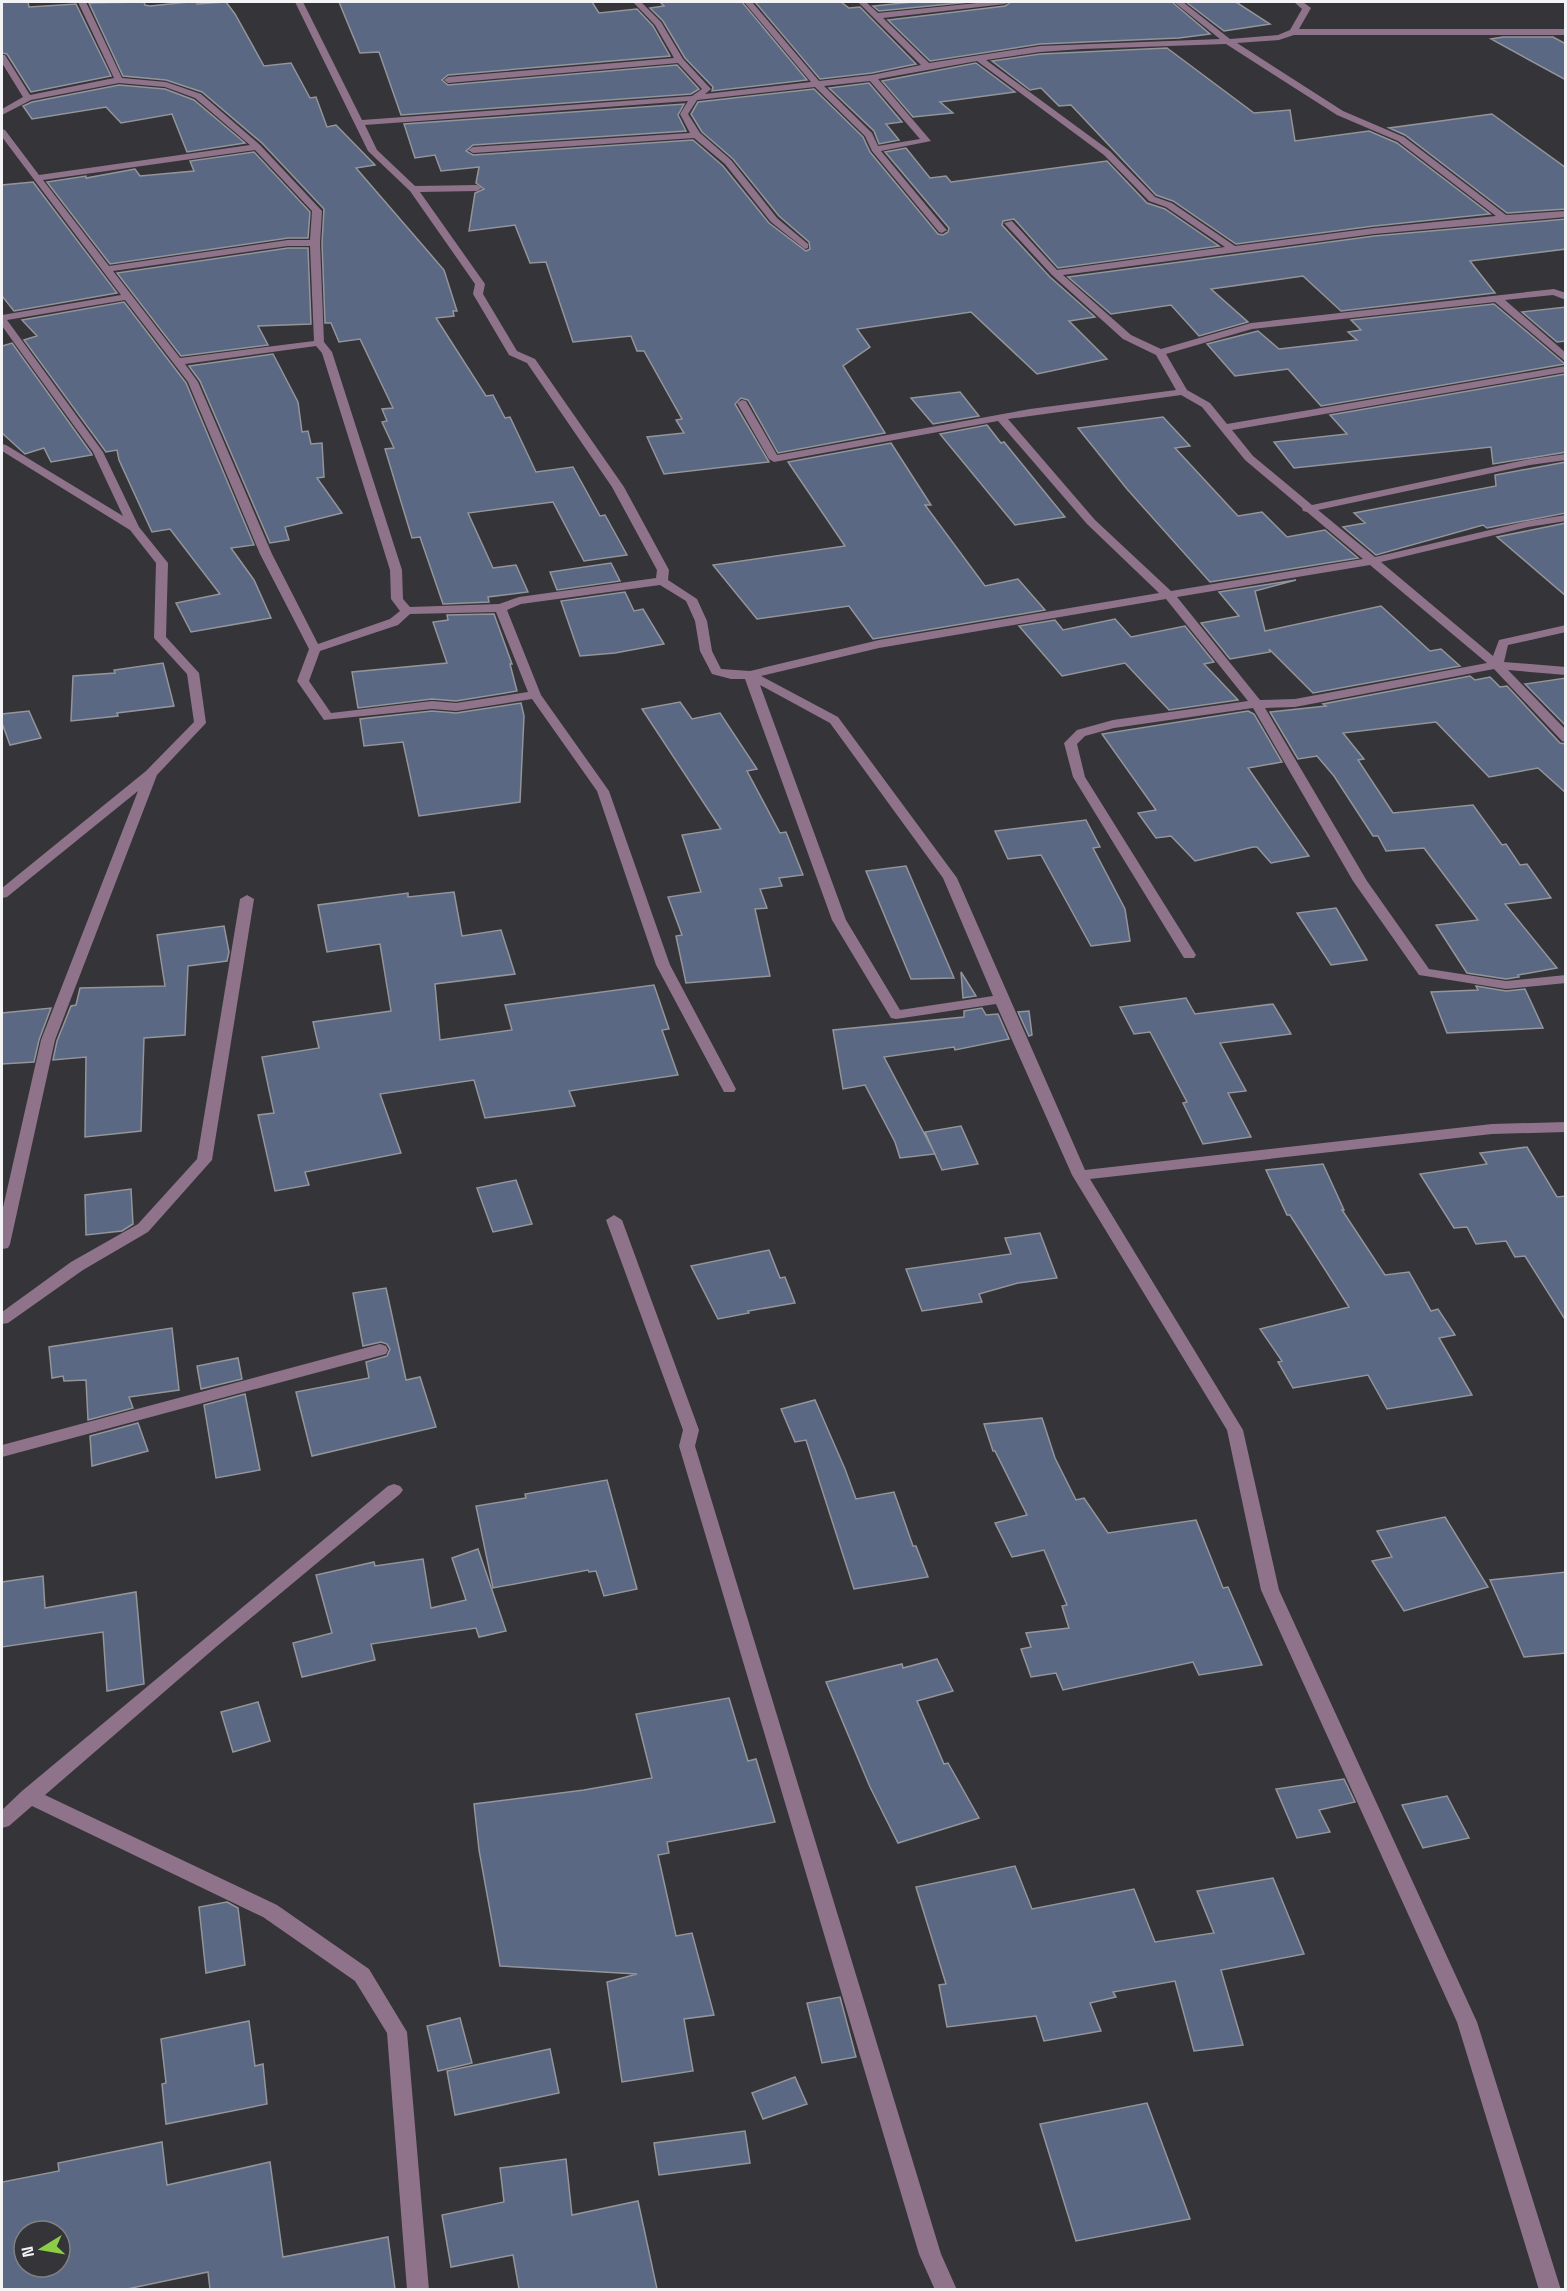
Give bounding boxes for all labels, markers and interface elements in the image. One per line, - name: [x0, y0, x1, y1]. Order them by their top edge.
- north arrow: [12, 2219, 72, 2279]
- text: N: [16, 2244, 39, 2259]

